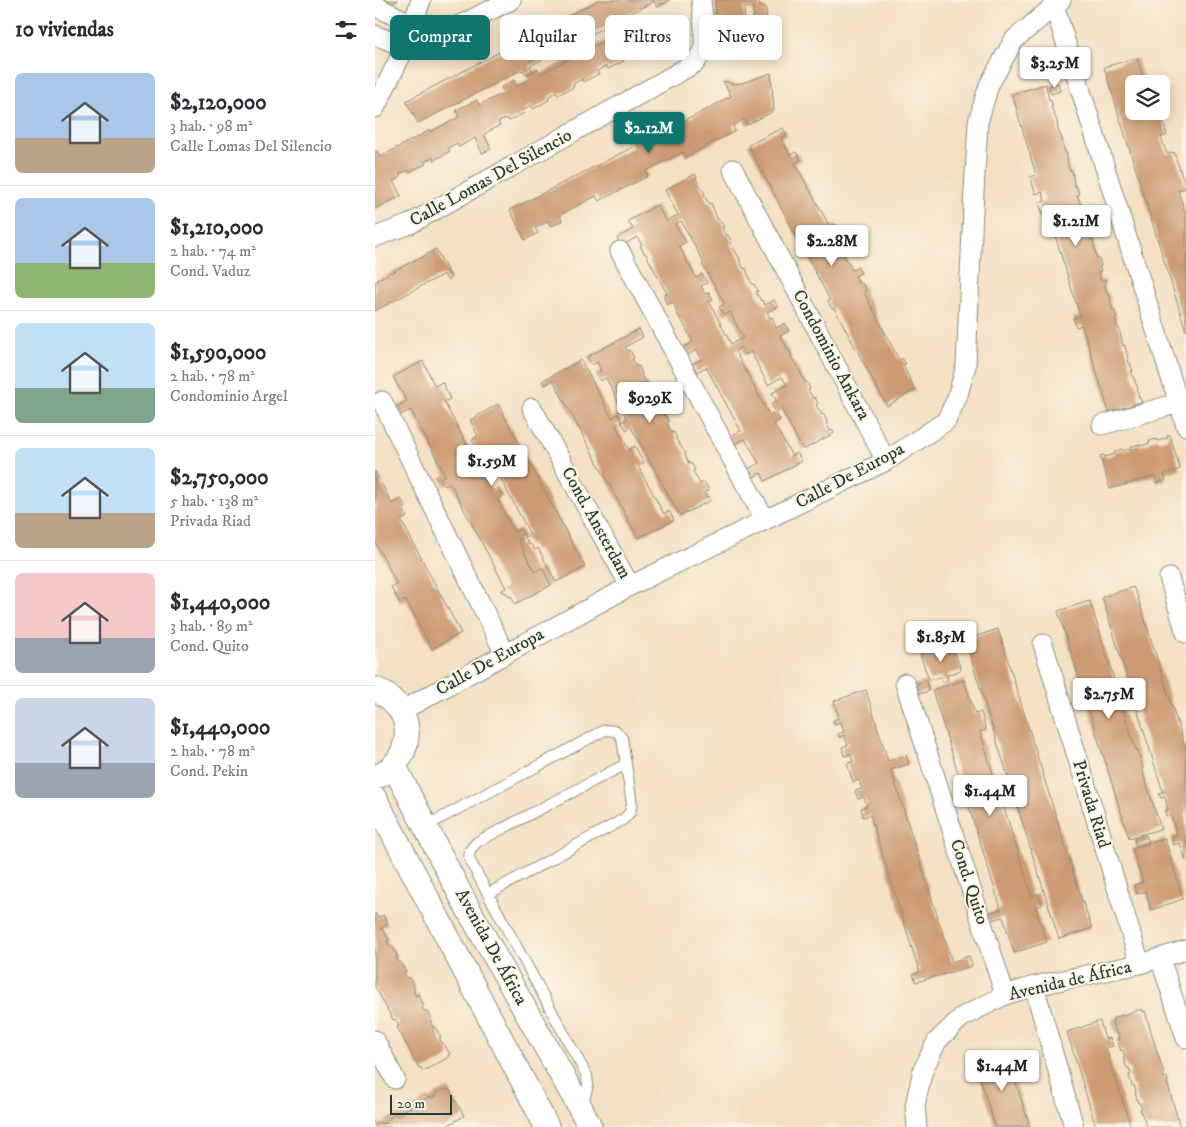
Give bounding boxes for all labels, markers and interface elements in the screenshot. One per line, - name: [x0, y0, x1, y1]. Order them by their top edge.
- chip: Comprar: [390, 15, 490, 60]
- chip: Alquilar: [500, 15, 595, 60]
- chip: Filtros: [605, 15, 689, 60]
- chip: Nuevo: [699, 15, 782, 60]
- icon: filters: [332, 16, 360, 44]
- text: 10 viviendas: [15, 17, 114, 43]
- pin: $3.25M: [1014, 46, 1096, 89]
- text: $3.25M: [1031, 53, 1079, 73]
- map controls: [1125, 75, 1170, 120]
- button: layers: [1125, 75, 1170, 120]
- text: $2,120,000: [170, 90, 267, 116]
- icon: home: [55, 93, 115, 153]
- pin: $2.12M: [608, 112, 690, 154]
- text: 3 hab. · 98 m²: [170, 116, 253, 136]
- text: $2.12M: [625, 118, 673, 138]
- street label: Calle Lomas Del Silencio: [406, 124, 576, 232]
- text: Calle Lomas Del Silencio: [170, 136, 332, 156]
- pin: $1.21M: [1035, 204, 1117, 247]
- text: $1.21M: [1053, 211, 1099, 231]
- text: $1,210,000: [170, 215, 264, 241]
- icon: home: [55, 218, 115, 278]
- pin: $2.28M: [791, 224, 873, 267]
- text: $2.28M: [806, 231, 858, 251]
- text: 2 hab. · 74 m²: [170, 241, 256, 261]
- text: Cond. Vaduz: [170, 261, 251, 281]
- street label: Condominio Ankara: [787, 286, 875, 424]
- text: $1,590,000: [170, 340, 266, 366]
- icon: home: [55, 343, 115, 403]
- text: 2 hab. · 78 m²: [170, 366, 255, 386]
- pin: $929K: [615, 382, 685, 424]
- text: Condominio Argel: [170, 386, 288, 406]
- text: $929K: [628, 388, 672, 408]
- street label: Calle De Europa: [792, 438, 908, 514]
- pin: $1.59M: [451, 444, 533, 487]
- text: $1.59M: [468, 451, 516, 471]
- street label: Cond. Ansterdam: [556, 463, 636, 583]
- text: $2,750,000: [170, 465, 269, 491]
- icon: home: [55, 468, 115, 528]
- text: 5 hab. · 138 m²: [170, 491, 259, 511]
- text: Privada Riad: [170, 511, 251, 531]
- text: $1,440,000: [170, 590, 270, 616]
- icon: home: [55, 593, 115, 653]
- text: 3 hab. · 89 m²: [170, 616, 253, 636]
- pin: $1.85M: [900, 620, 982, 663]
- street label: Calle De Europa: [432, 623, 548, 701]
- text: $1.85M: [917, 627, 965, 647]
- text: Cond. Quito: [170, 636, 249, 656]
- pin: $2.75M: [1068, 678, 1150, 720]
- text: $2.75M: [1084, 684, 1134, 704]
- text: $1,440,000: [170, 715, 270, 741]
- icon: home: [55, 718, 115, 778]
- text: 2 hab. · 78 m²: [170, 741, 255, 761]
- street label: Privada Riad: [1067, 757, 1115, 851]
- text: Cond. Pekin: [170, 761, 248, 781]
- pin: $1.44M: [949, 774, 1031, 817]
- text: $1.44M: [964, 781, 1016, 801]
- street label: Cond. Quito: [945, 837, 993, 928]
- street label: Avenida De África: [450, 884, 533, 1009]
- street label: Avenida de África: [1006, 955, 1134, 1006]
- pin: $1.44M: [961, 1050, 1043, 1092]
- text: $1.44M: [976, 1056, 1028, 1076]
- scale bar: [390, 1092, 453, 1115]
- text: 20 m: [397, 1095, 425, 1113]

